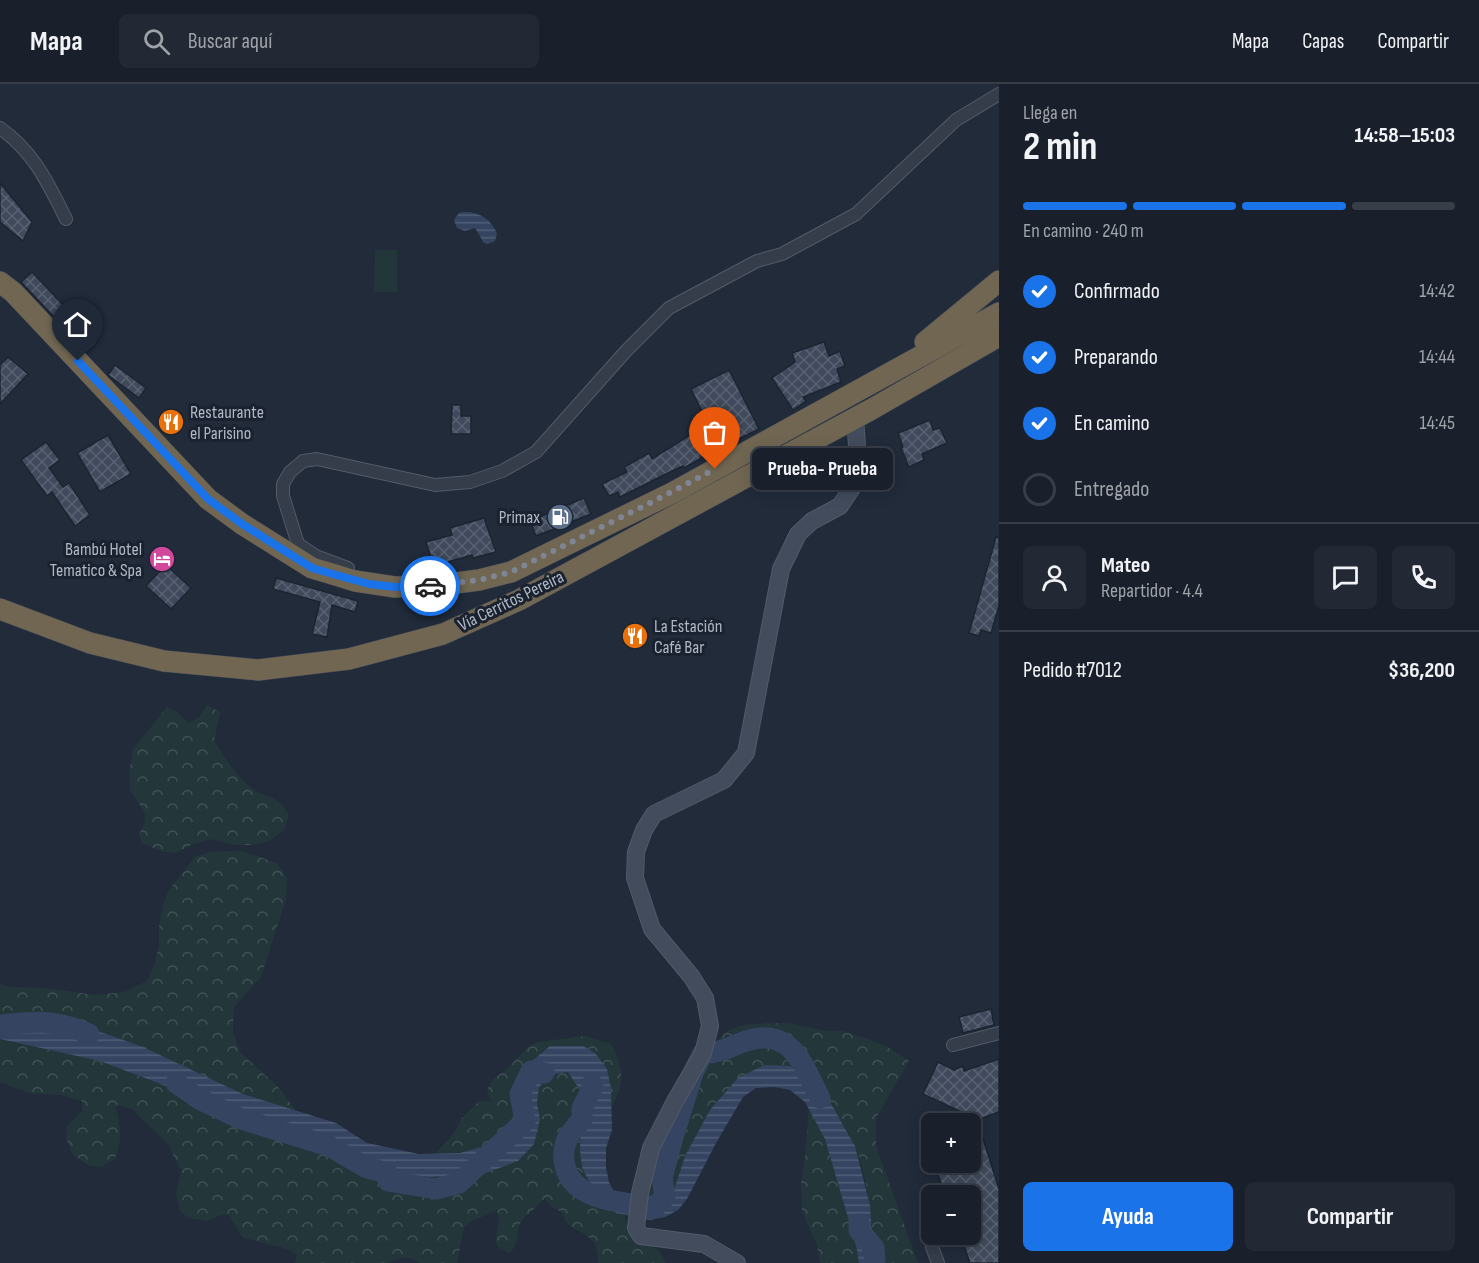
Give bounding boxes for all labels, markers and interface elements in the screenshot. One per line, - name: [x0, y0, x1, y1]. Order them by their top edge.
- search box: [119, 14, 539, 68]
- text: Mapa: [30, 25, 83, 58]
- icon: search: [140, 25, 173, 58]
- text: Buscar aquí: [188, 28, 272, 55]
- text: Mapa: [1232, 29, 1269, 54]
- text: Capas: [1302, 29, 1344, 54]
- text: Compartir: [1377, 29, 1449, 54]
- text: Llega en: [1023, 101, 1077, 125]
- text: 14:58–15:03: [1355, 122, 1455, 149]
- text: 2 min: [1023, 124, 1097, 171]
- text: En camino · 240 m: [1023, 219, 1144, 243]
- icon: check: [1023, 275, 1056, 308]
- text: Confirmado: [1074, 278, 1160, 305]
- text: 14:42: [1419, 279, 1455, 303]
- pin: [52, 299, 103, 361]
- icon: home: [61, 308, 94, 341]
- icon: check: [1023, 341, 1056, 374]
- text: Preparando: [1074, 344, 1158, 371]
- text: 14:44: [1419, 345, 1455, 369]
- place label: Restaurante el Parisino: [190, 402, 264, 444]
- restaurant icon: Restaurante el Parisino: [156, 407, 186, 437]
- pin: [689, 407, 740, 469]
- icon: check: [1023, 407, 1056, 440]
- text: En camino: [1074, 410, 1150, 437]
- text: 14:45: [1419, 411, 1455, 435]
- icon: bag: [698, 416, 731, 449]
- callout: Prueba- Prueba: [751, 448, 892, 490]
- text: Prueba- Prueba: [768, 457, 877, 481]
- text: Entregado: [1074, 476, 1149, 503]
- fuel station icon: Primax: [545, 502, 575, 532]
- place label: Primax: [499, 507, 540, 528]
- place label: Bambú Hotel Tematico & Spa: [50, 539, 142, 581]
- hotel icon: Bambú Hotel Tematico & Spa: [147, 544, 177, 574]
- button: person: [1023, 546, 1086, 609]
- button: chat: [1314, 546, 1377, 609]
- button: phone: [1392, 546, 1455, 609]
- text: Mateo: [1101, 552, 1150, 579]
- courier: [400, 556, 460, 616]
- street label: Vía Cerritos Pereira: [455, 566, 567, 636]
- icon: car: [414, 570, 447, 603]
- text: Repartidor · 4.4: [1101, 579, 1203, 603]
- place label: La Estación Café Bar: [654, 616, 722, 658]
- restaurant icon: La Estación Café Bar: [620, 621, 650, 651]
- text: Pedido #7012: [1023, 657, 1122, 684]
- text: $36,200: [1388, 657, 1455, 684]
- map controls: [921, 1113, 981, 1245]
- button: +: [921, 1113, 981, 1173]
- button: Ayuda: [1023, 1182, 1233, 1251]
- button: Compartir: [1245, 1182, 1455, 1251]
- button: −: [921, 1185, 981, 1245]

